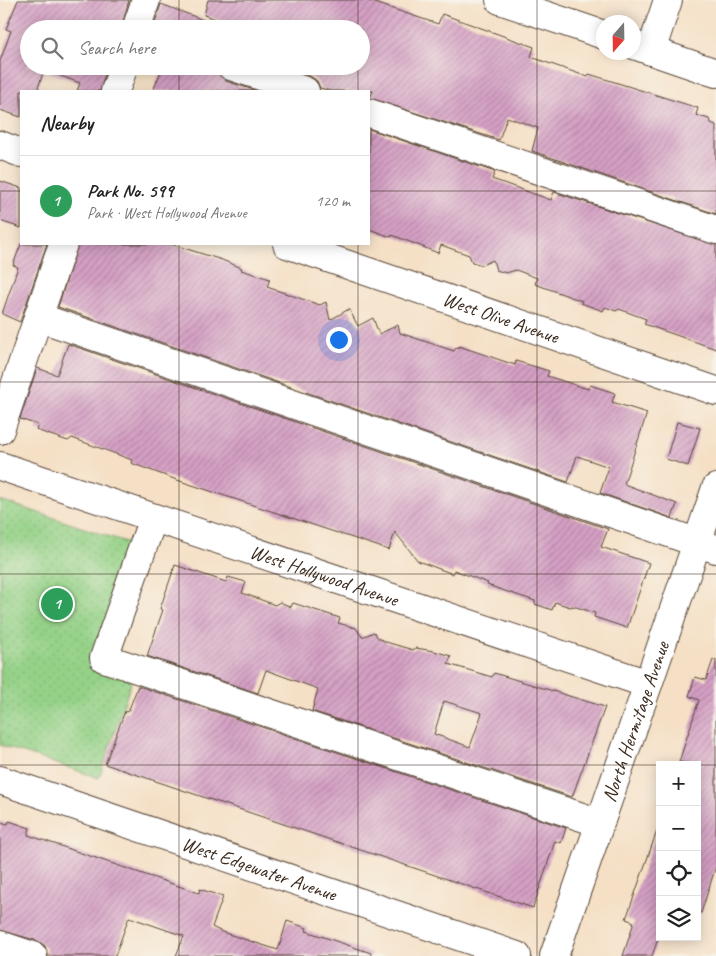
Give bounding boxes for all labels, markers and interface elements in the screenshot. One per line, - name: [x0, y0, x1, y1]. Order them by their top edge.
- north arrow: [596, 15, 641, 60]
- search box: [20, 20, 370, 75]
- icon: search: [38, 34, 66, 62]
- text: Search here: [78, 36, 155, 60]
- text: Nearby: [40, 110, 93, 136]
- text: Park No. 599: [87, 179, 173, 203]
- text: 1: [52, 191, 60, 211]
- text: 120 m: [316, 191, 350, 211]
- text: Park · West Hollywood Avenue: [87, 203, 247, 223]
- street label: West Olive Avenue: [440, 286, 563, 350]
- your location: [326, 327, 352, 353]
- street label: West Hollywood Avenue: [247, 539, 403, 613]
- pin: 1: [41, 585, 73, 623]
- street label: North Hermitage Avenue: [596, 637, 675, 805]
- map controls: [656, 761, 701, 941]
- button: +: [656, 761, 701, 806]
- button: −: [656, 806, 701, 851]
- street label: West Edgewater Avenue: [179, 831, 341, 907]
- button: locate: [656, 851, 701, 896]
- button: layers: [656, 896, 701, 941]

